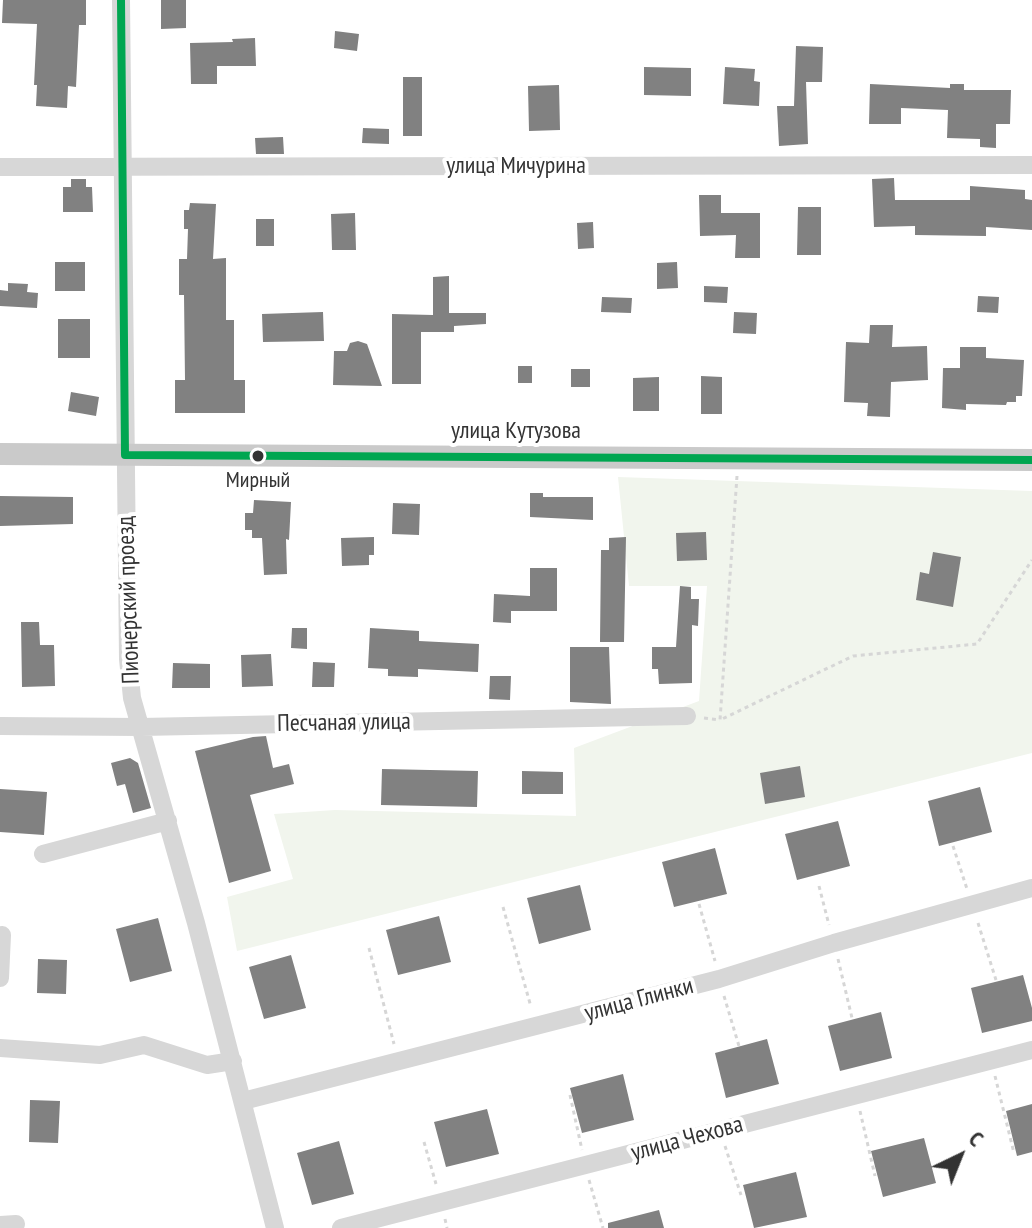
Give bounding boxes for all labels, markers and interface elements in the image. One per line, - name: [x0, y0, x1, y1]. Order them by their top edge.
- street label: улица Мичурина: [446, 152, 586, 180]
- street label: улица Кутузова: [451, 417, 581, 445]
- marker: Мирный: [250, 448, 266, 464]
- place label: Мирный: [226, 468, 290, 494]
- street label: Пионерский проезд: [112, 515, 146, 685]
- street label: Песчаная улица: [277, 707, 411, 739]
- street label: улица Глинки: [581, 972, 697, 1028]
- street label: улица Чехова: [628, 1110, 746, 1168]
- north arrow: [920, 1116, 1000, 1196]
- text: С: [963, 1125, 990, 1152]

